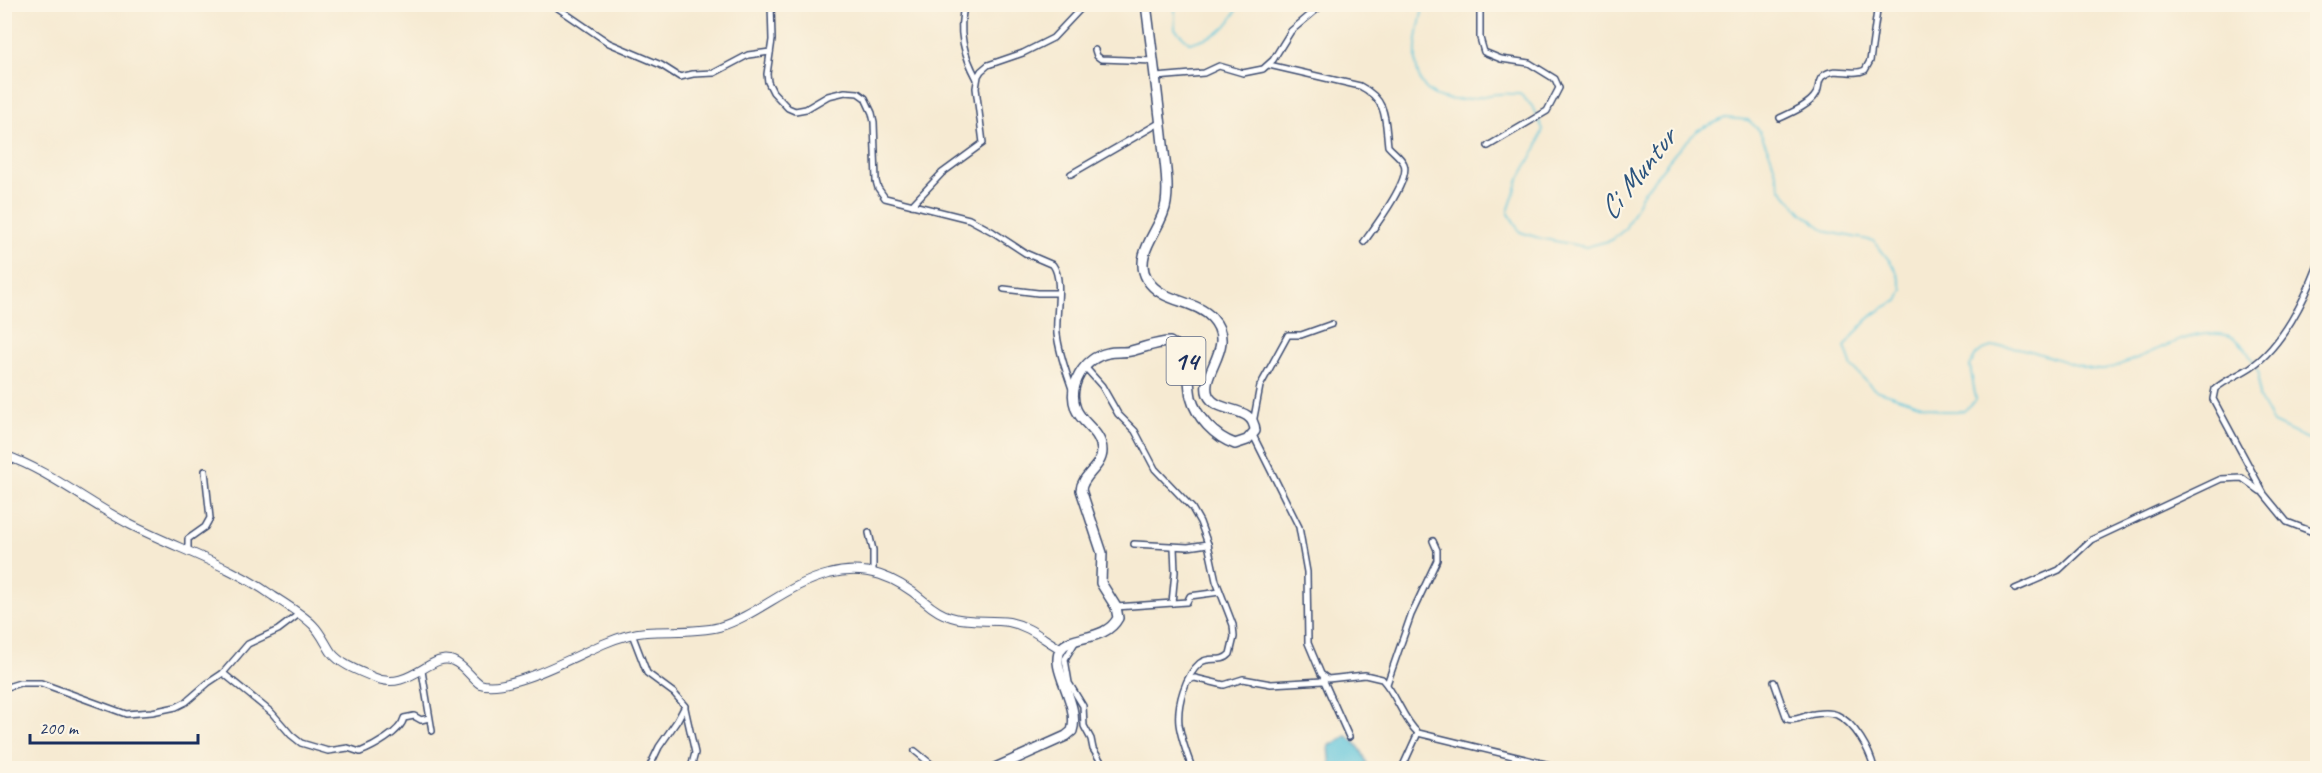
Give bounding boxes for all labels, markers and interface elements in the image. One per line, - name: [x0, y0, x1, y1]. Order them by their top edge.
- water label: Ci Muntur: [1590, 117, 1688, 227]
- road number: 14: [1166, 337, 1206, 385]
- scale bar: [30, 707, 198, 745]
- text: 200 m: [39, 717, 80, 739]

